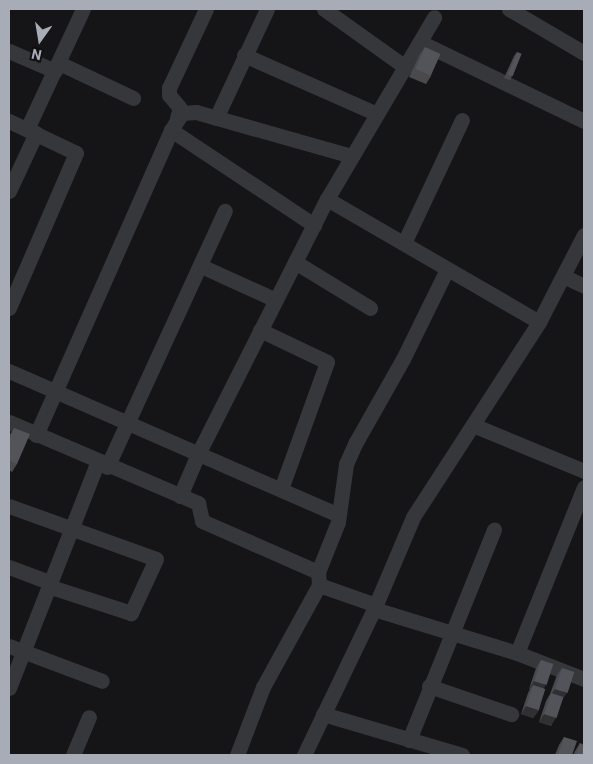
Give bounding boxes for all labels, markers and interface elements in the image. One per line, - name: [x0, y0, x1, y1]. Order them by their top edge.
- north arrow: [15, 15, 65, 65]
- text: N: [30, 46, 43, 64]

